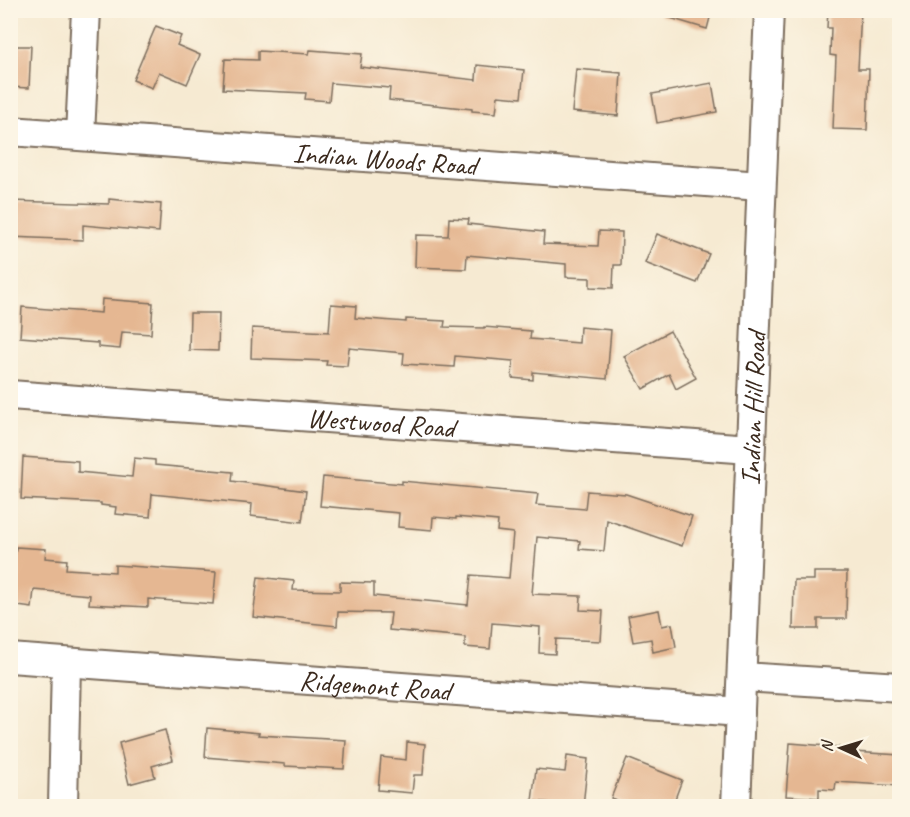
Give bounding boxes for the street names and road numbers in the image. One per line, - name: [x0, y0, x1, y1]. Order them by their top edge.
- street label: Indian Woods Road: [292, 134, 482, 183]
- street label: Indian Hill Road: [732, 327, 773, 486]
- street label: Westwood Road: [306, 399, 460, 445]
- street label: Ridgemont Road: [298, 662, 456, 708]

